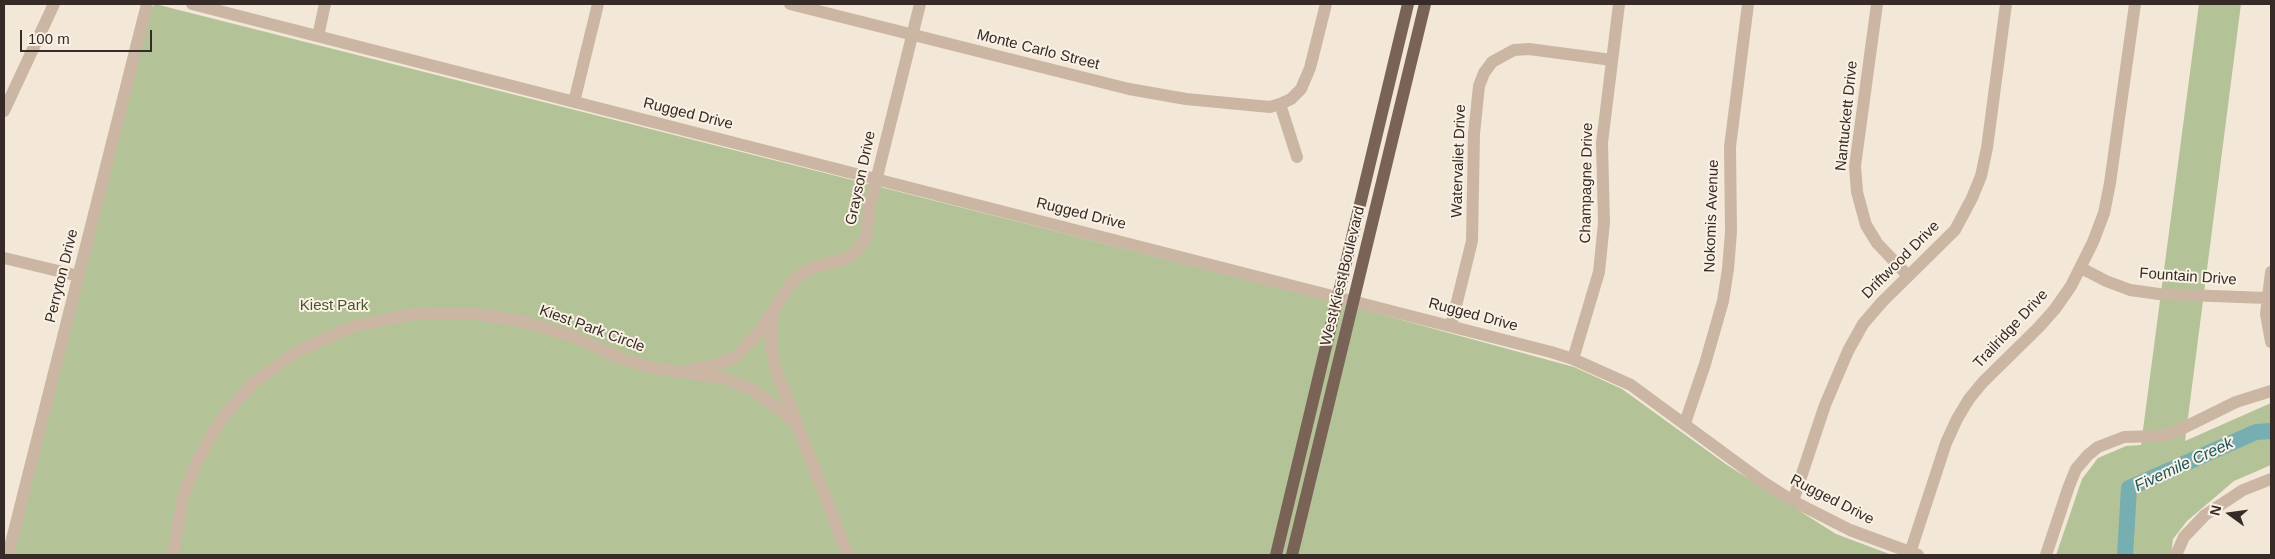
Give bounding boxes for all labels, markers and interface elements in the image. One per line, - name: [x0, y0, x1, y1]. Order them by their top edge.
- scale bar: [22, 20, 155, 52]
- street label: Monte Carlo Street: [975, 26, 1101, 74]
- text: 100 m: [28, 30, 70, 47]
- street label: Nantuckett Drive: [1832, 60, 1862, 172]
- street label: Rugged Drive: [641, 94, 735, 134]
- street label: Watervaliet Drive: [1448, 104, 1470, 218]
- street label: Champagne Drive: [1577, 122, 1597, 244]
- street label: Grayson Drive: [842, 129, 880, 227]
- street label: Nokomis Avenue: [1701, 159, 1723, 273]
- street label: Rugged Drive: [1034, 194, 1128, 234]
- street label: West Kiest Boulevard: [1317, 204, 1369, 348]
- street label: Driftwood Drive: [1858, 217, 1944, 303]
- street label: Perryton Drive: [42, 227, 82, 325]
- street label: Fountain Drive: [2139, 265, 2237, 289]
- street label: Trailridge Drive: [1970, 286, 2052, 372]
- street label: Rugged Drive: [1426, 294, 1520, 336]
- park label: Kiest Park: [300, 297, 368, 315]
- street label: Kiest Park Circle: [537, 302, 647, 356]
- water label: Fivemile Creek: [2132, 434, 2236, 496]
- street label: Rugged Drive: [1787, 471, 1877, 529]
- north arrow: [2205, 489, 2255, 539]
- text: N: [2206, 504, 2224, 517]

